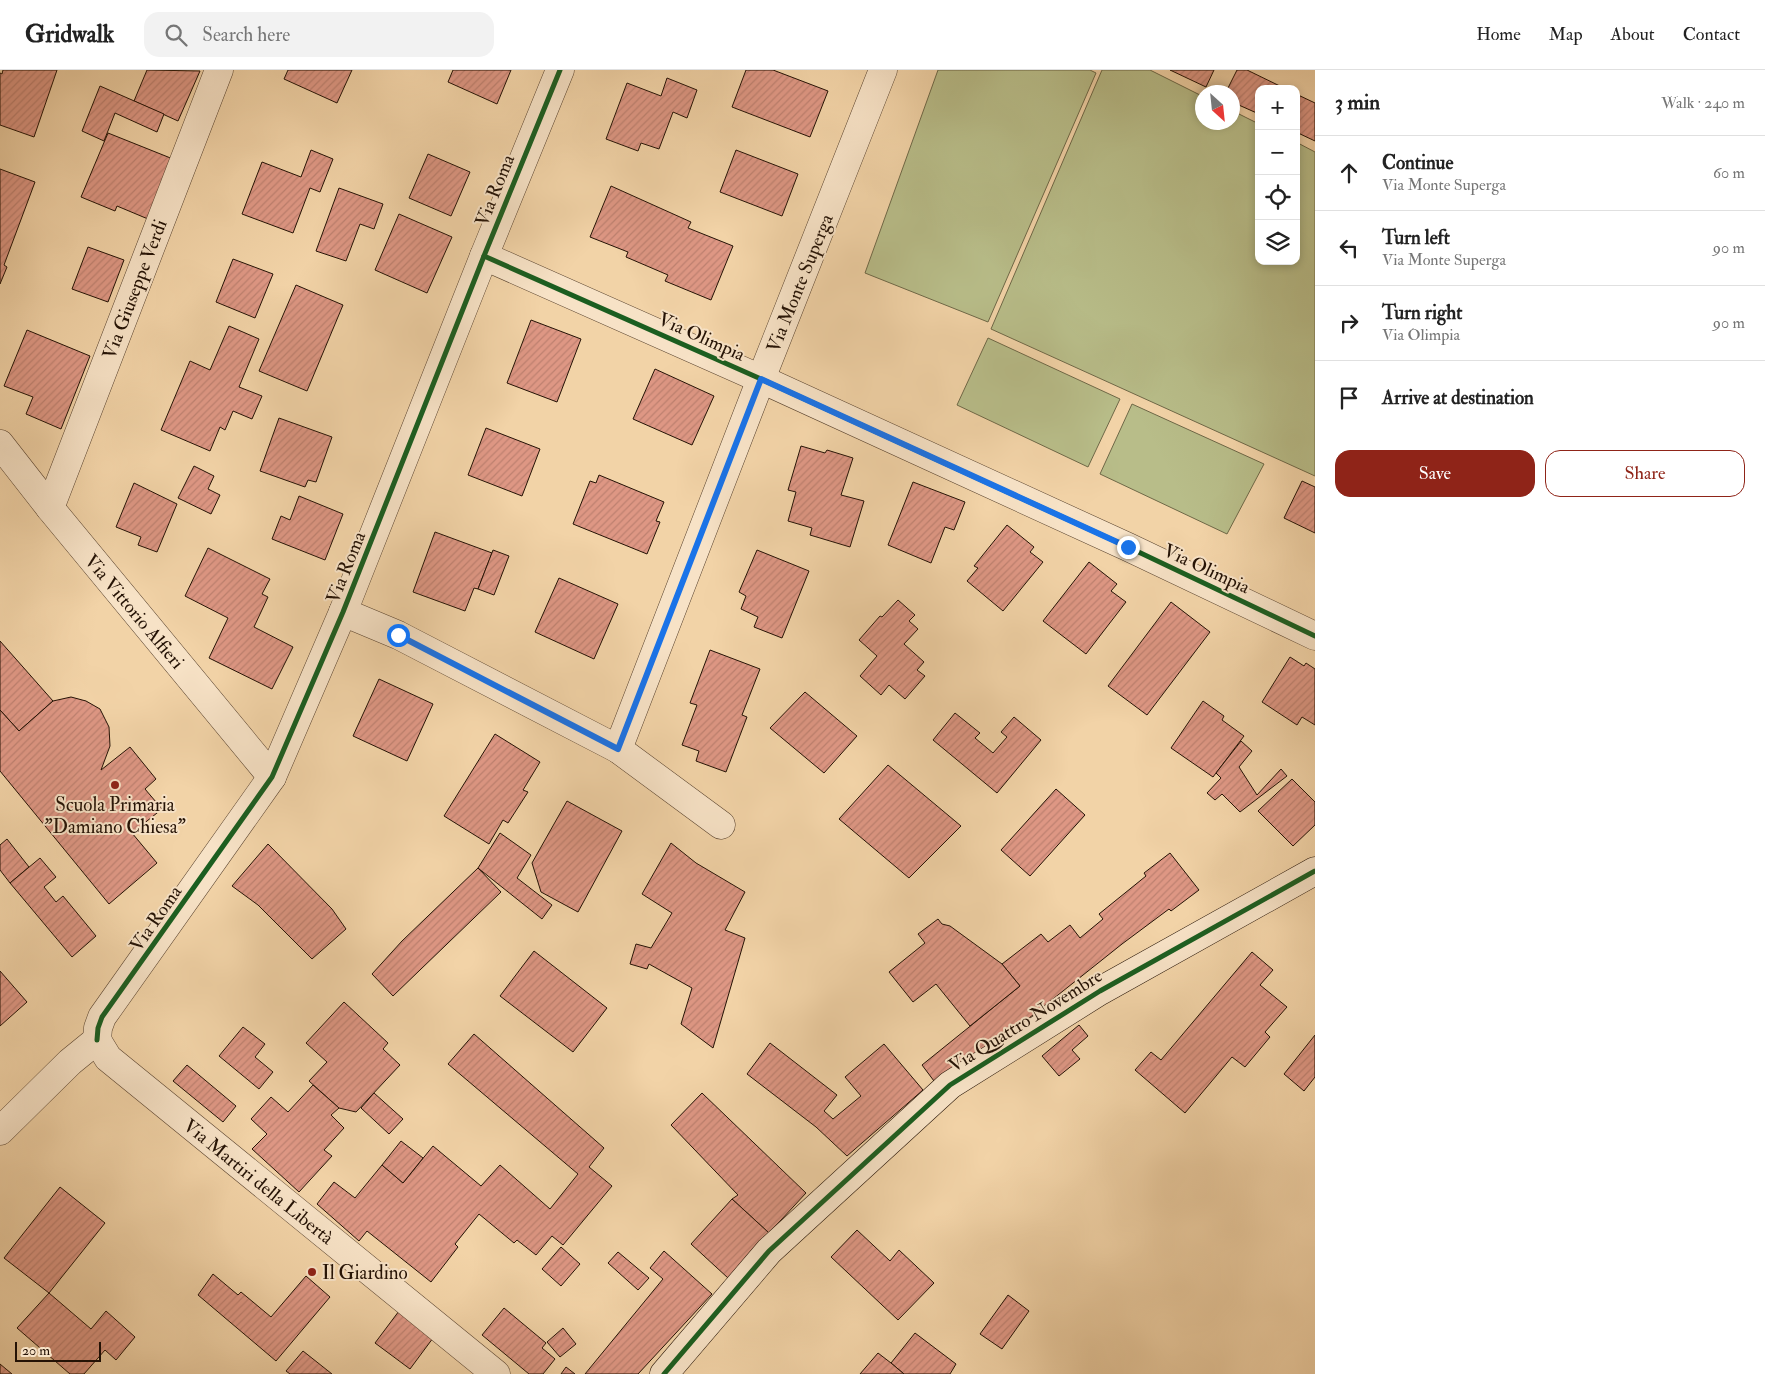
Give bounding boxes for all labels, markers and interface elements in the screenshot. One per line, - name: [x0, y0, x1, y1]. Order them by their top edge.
- search box: [144, 12, 494, 57]
- text: Gridwalk: [25, 19, 114, 50]
- icon: search: [162, 21, 190, 49]
- text: Search here: [202, 23, 290, 47]
- text: Home: [1476, 23, 1521, 46]
- text: Map: [1549, 23, 1583, 46]
- text: About: [1611, 23, 1655, 46]
- text: Contact: [1683, 23, 1740, 46]
- north arrow: [1195, 85, 1240, 130]
- map controls: [1255, 85, 1300, 265]
- button: +: [1255, 85, 1300, 130]
- text: 3 min: [1335, 89, 1380, 116]
- text: Walk · 240 m: [1661, 93, 1745, 113]
- button: −: [1255, 130, 1300, 175]
- street label: Via Roma: [470, 151, 520, 230]
- text: Continue: [1382, 151, 1453, 175]
- icon: ahead: [1335, 159, 1363, 187]
- text: 60 m: [1713, 163, 1745, 183]
- button: locate: [1255, 175, 1300, 220]
- text: Via Monte Superga: [1382, 175, 1506, 195]
- street label: Via Monte Superga: [761, 210, 840, 356]
- street label: Via Giuseppe Verdi: [97, 216, 174, 363]
- button: layers: [1255, 220, 1300, 265]
- text: Turn left: [1382, 226, 1450, 250]
- icon: left: [1335, 234, 1363, 262]
- text: 90 m: [1713, 238, 1745, 258]
- text: Via Monte Superga: [1382, 250, 1506, 270]
- text: Turn right: [1382, 301, 1462, 325]
- street label: Via Olimpia: [654, 307, 749, 368]
- icon: right: [1335, 309, 1363, 337]
- text: 90 m: [1713, 313, 1745, 333]
- text: Via Olimpia: [1382, 325, 1460, 345]
- icon: arrive: [1335, 384, 1363, 412]
- text: Arrive at destination: [1382, 386, 1534, 410]
- button: Save: [1335, 450, 1535, 497]
- button: Share: [1545, 450, 1745, 497]
- street label: Via Roma: [321, 528, 371, 607]
- route end: [1117, 536, 1140, 559]
- street label: Via Olimpia: [1159, 538, 1254, 600]
- street label: Via Vittorio Alfieri: [79, 549, 189, 674]
- route start: [387, 624, 410, 647]
- marker: Scuola Primaria "Damiano Chiesa": [109, 779, 121, 791]
- place label: Scuola Primaria "Damiano Chiesa": [44, 793, 186, 839]
- street label: Via Roma: [124, 881, 187, 956]
- street label: Via Quattro Novembre: [944, 964, 1107, 1078]
- street label: Via Martiri della Libertà: [178, 1114, 339, 1250]
- place label: Il Giardino: [322, 1261, 408, 1285]
- marker: Il Giardino: [306, 1266, 318, 1278]
- scale bar: [15, 1339, 101, 1362]
- text: 20 m: [22, 1342, 50, 1359]

